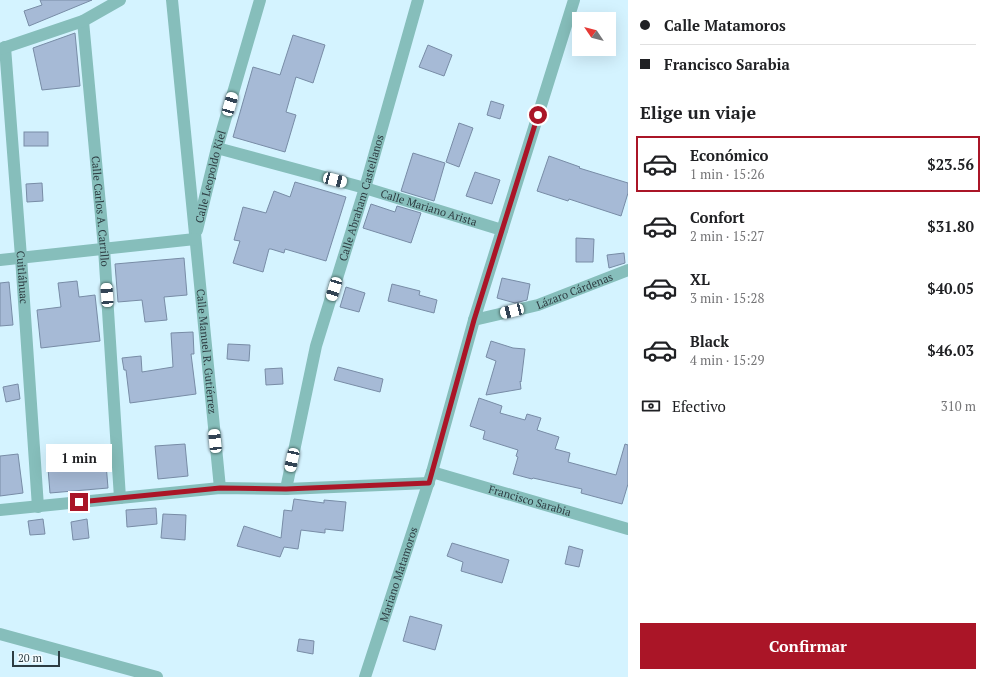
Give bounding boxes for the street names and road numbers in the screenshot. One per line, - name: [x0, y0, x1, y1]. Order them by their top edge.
- street label: Calle Leopoldo Kiel: [192, 129, 229, 224]
- street label: Calle Abraham Castellanos: [336, 133, 387, 263]
- street label: Calle Carlos A. Carrillo: [89, 155, 112, 267]
- street label: Calle Mariano Arista: [379, 186, 479, 229]
- street label: Cuitláhuac: [14, 250, 31, 304]
- street label: Lázaro Cárdenas: [534, 269, 615, 312]
- street label: Calle Manuel R. Gutiérrez: [193, 288, 220, 414]
- street label: Francisco Sarabia: [487, 482, 573, 519]
- street label: Mariano Matamoros: [377, 525, 421, 624]

